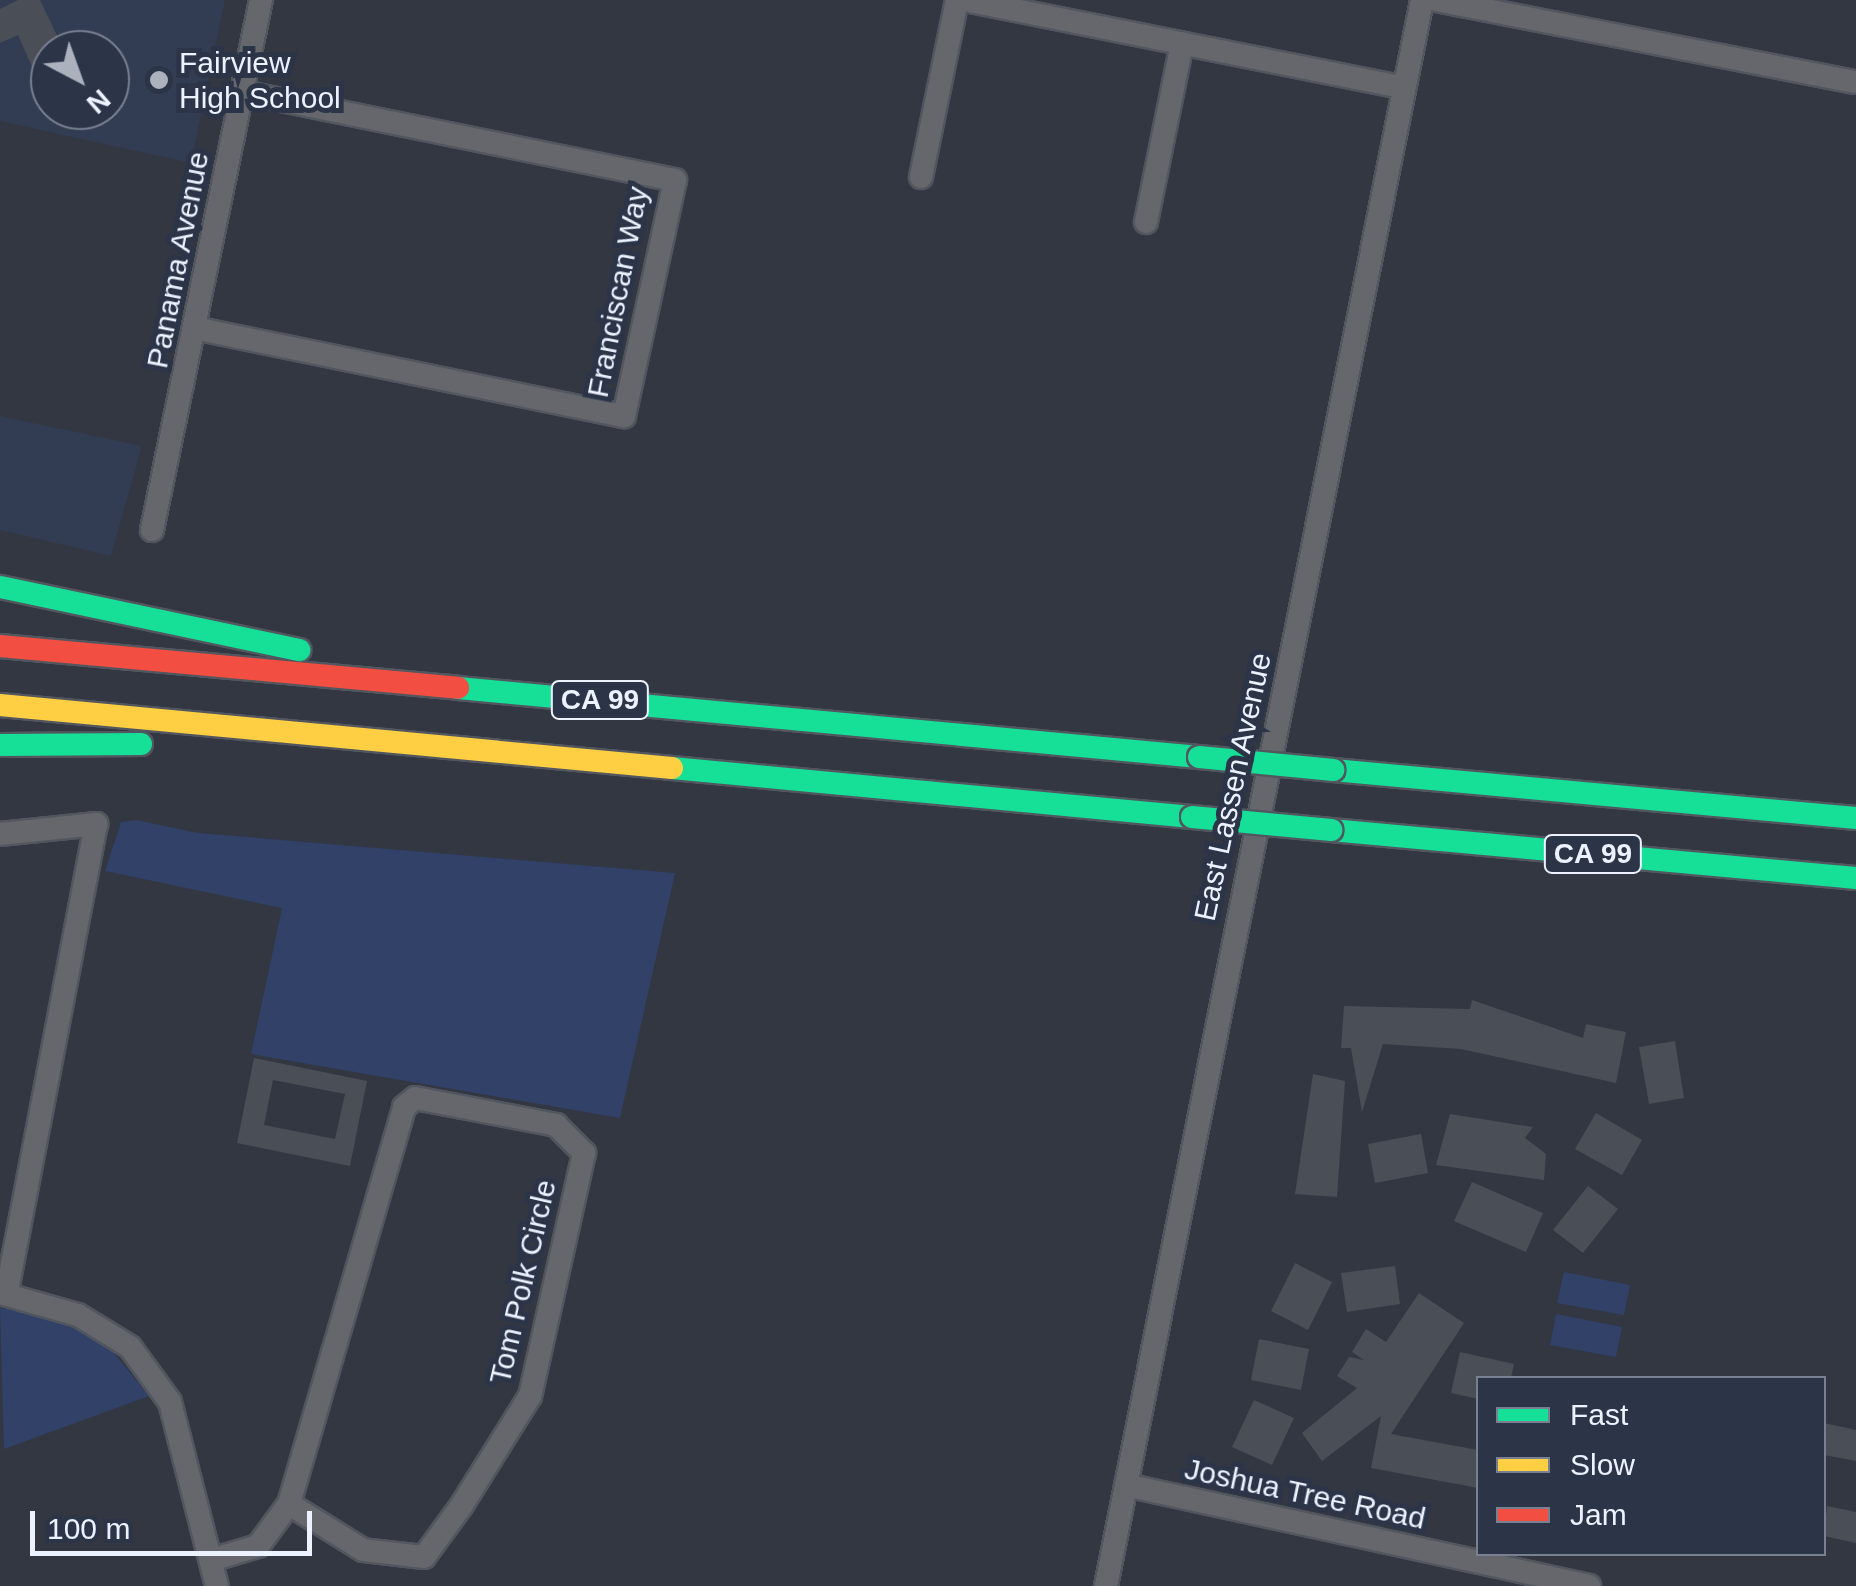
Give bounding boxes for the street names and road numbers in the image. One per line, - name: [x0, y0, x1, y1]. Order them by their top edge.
- street label: Panama Avenue: [139, 148, 217, 372]
- street label: Franciscan Way: [580, 184, 656, 400]
- street label: East Lassen Avenue: [1187, 649, 1279, 925]
- road number: CA 99: [550, 677, 650, 723]
- road number: CA 99: [1543, 831, 1643, 877]
- street label: Tom Polk Circle: [482, 1176, 564, 1388]
- street label: Joshua Tree Road: [1181, 1451, 1429, 1537]

